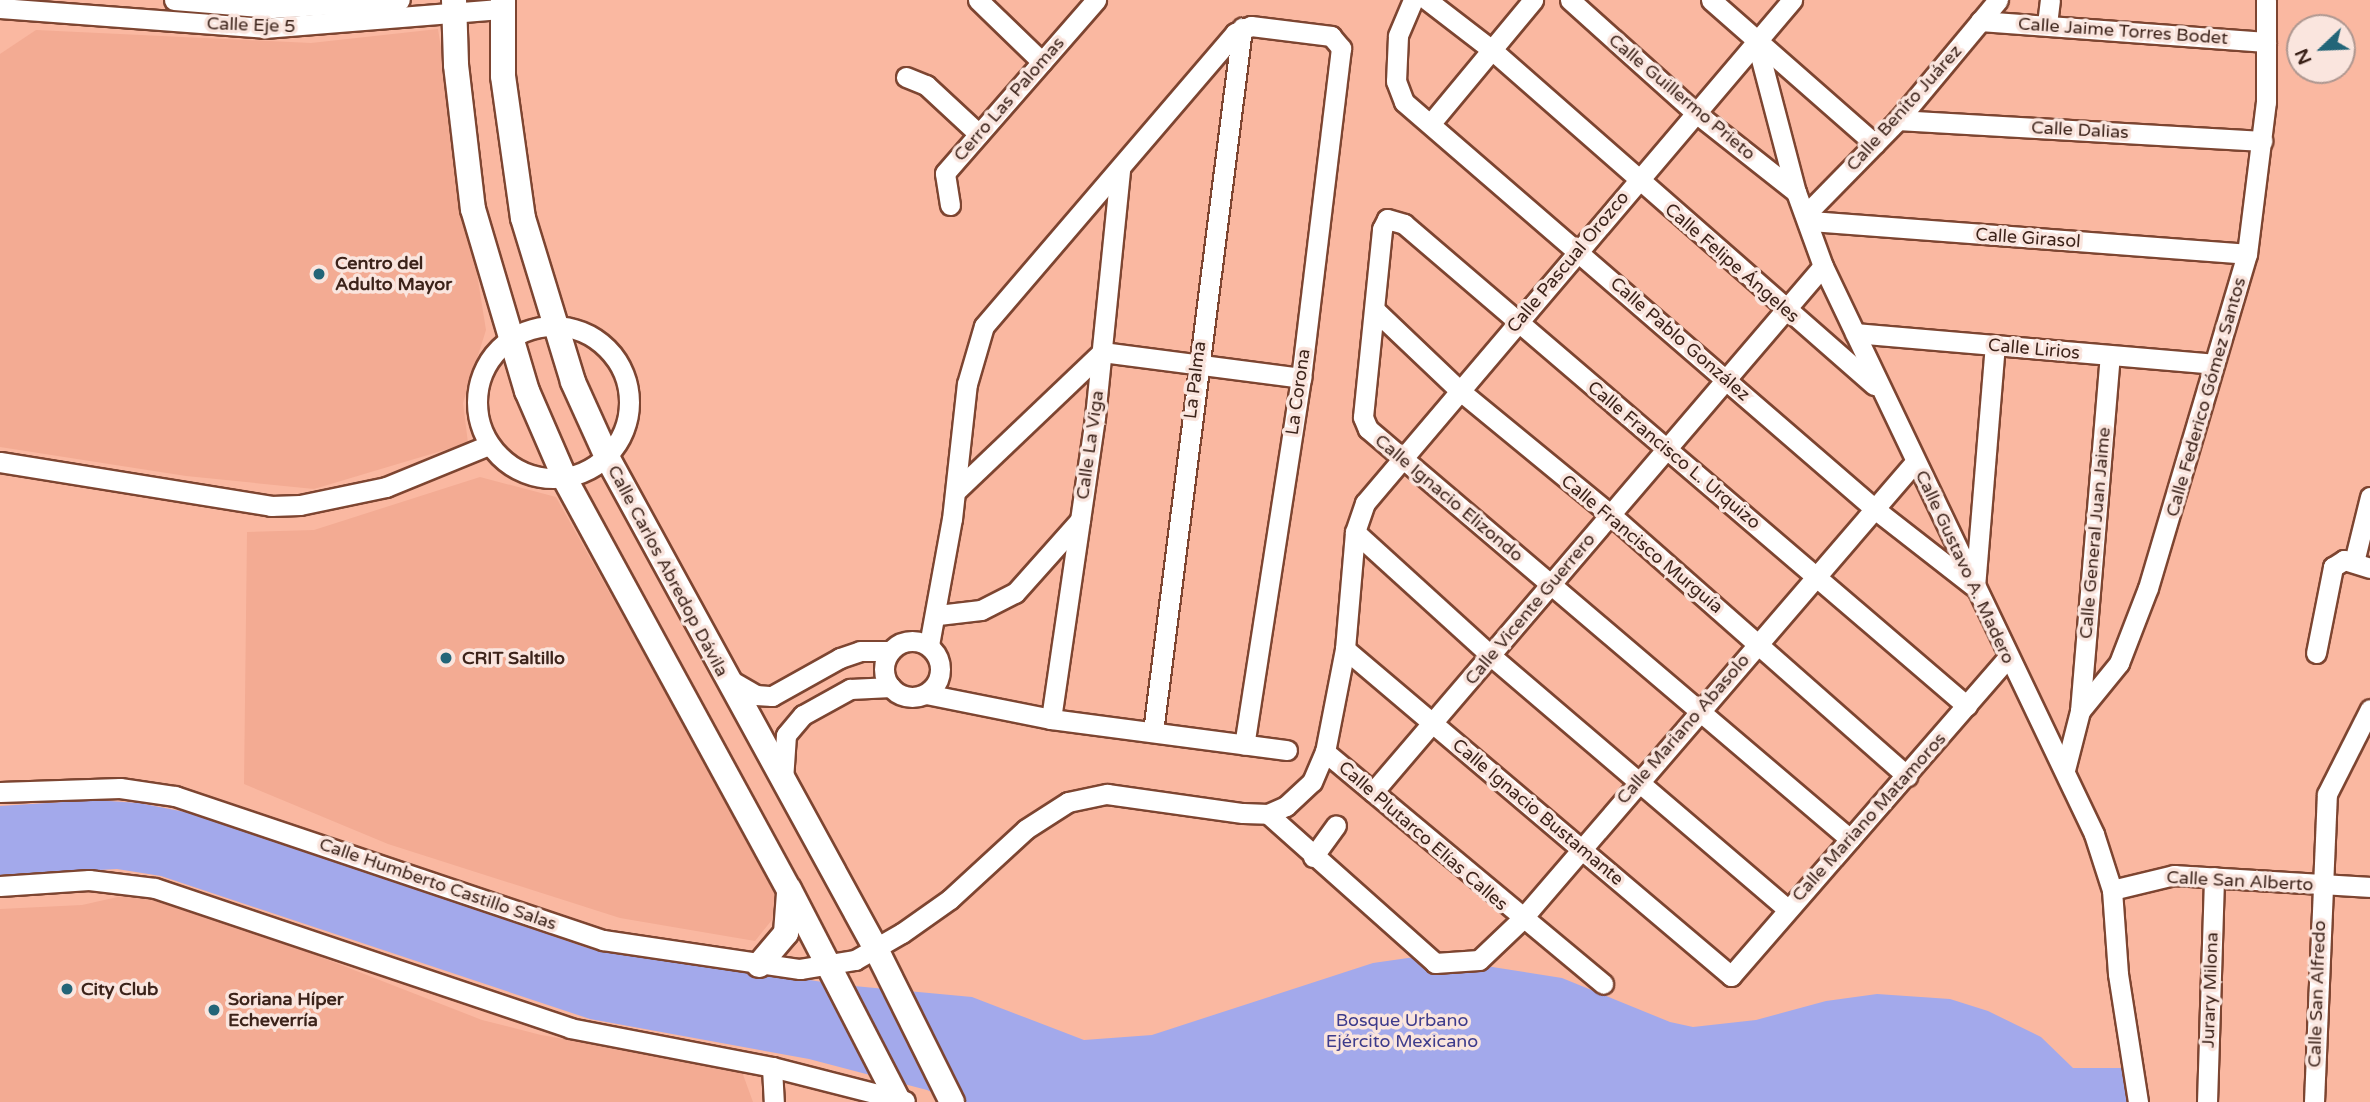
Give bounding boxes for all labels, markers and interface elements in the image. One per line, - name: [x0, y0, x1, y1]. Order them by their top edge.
- street label: Calle Eje 5: [206, 13, 296, 37]
- street label: Calle Jaime Torres Bodet: [2017, 13, 2229, 49]
- north arrow: [2286, 14, 2356, 84]
- street label: Calle Guillermo Prieto: [1604, 29, 1760, 165]
- street label: Cerro Las Palomas: [949, 32, 1069, 166]
- street label: Calle Benito Juárez: [1842, 41, 1966, 175]
- text: N: [2290, 45, 2317, 68]
- street label: Calle Dalias: [2031, 117, 2129, 143]
- street label: Calle Pascual Orozco: [1502, 187, 1634, 337]
- street label: Calle Felipe Ángeles: [1660, 199, 1804, 327]
- street label: Calle Girasol: [1975, 224, 2081, 252]
- place label: Centro del Adulto Mayor: [335, 253, 452, 296]
- marker: Centro del Adulto Mayor: [309, 264, 329, 284]
- street label: Calle Pablo González: [1606, 272, 1754, 406]
- street label: Calle Federico Gómez Santos: [2161, 275, 2251, 519]
- street label: Calle Lirios: [1987, 334, 2081, 364]
- street label: La Palma: [1180, 340, 1210, 420]
- street label: La Corona: [1281, 347, 1315, 437]
- street label: Calle Francisco L. Urquizo: [1583, 376, 1765, 534]
- street label: Calle La Viga: [1072, 389, 1108, 501]
- street label: Calle General Juan Jaime: [2075, 426, 2115, 640]
- street label: Calle Ignacio Elizondo: [1370, 430, 1528, 566]
- street label: Calle Carlos Abredop Dávila: [603, 462, 733, 680]
- street label: Calle Gustavo A. Madero: [1911, 467, 2019, 667]
- street label: Calle Francisco Murguía: [1557, 470, 1727, 618]
- street label: Calle Vicente Guerrero: [1460, 529, 1600, 689]
- place label: CRIT Saltillo: [462, 647, 565, 669]
- marker: CRIT Saltillo: [436, 648, 456, 668]
- street label: Calle Mariano Abasolo: [1612, 650, 1754, 808]
- street label: Calle Mariano Matamoros: [1787, 728, 1951, 906]
- street label: Calle Ignacio Bustamante: [1448, 734, 1628, 890]
- street label: Calle Plutarco Elías Calles: [1334, 757, 1512, 915]
- street label: Calle Humberto Castillo Salas: [316, 833, 560, 935]
- street label: Calle San Alberto: [2166, 866, 2314, 896]
- street label: Calle San Alfredo: [2304, 920, 2330, 1068]
- street label: Jurary Milona: [2197, 932, 2223, 1048]
- place label: City Club: [81, 978, 158, 1000]
- marker: City Club: [59, 981, 75, 997]
- place label: Soriana Híper Echeverría: [228, 989, 344, 1032]
- marker: Soriana Híper Echeverría: [206, 1002, 222, 1018]
- park label: Bosque Urbano Ejército Mexicano: [1326, 1010, 1478, 1052]

